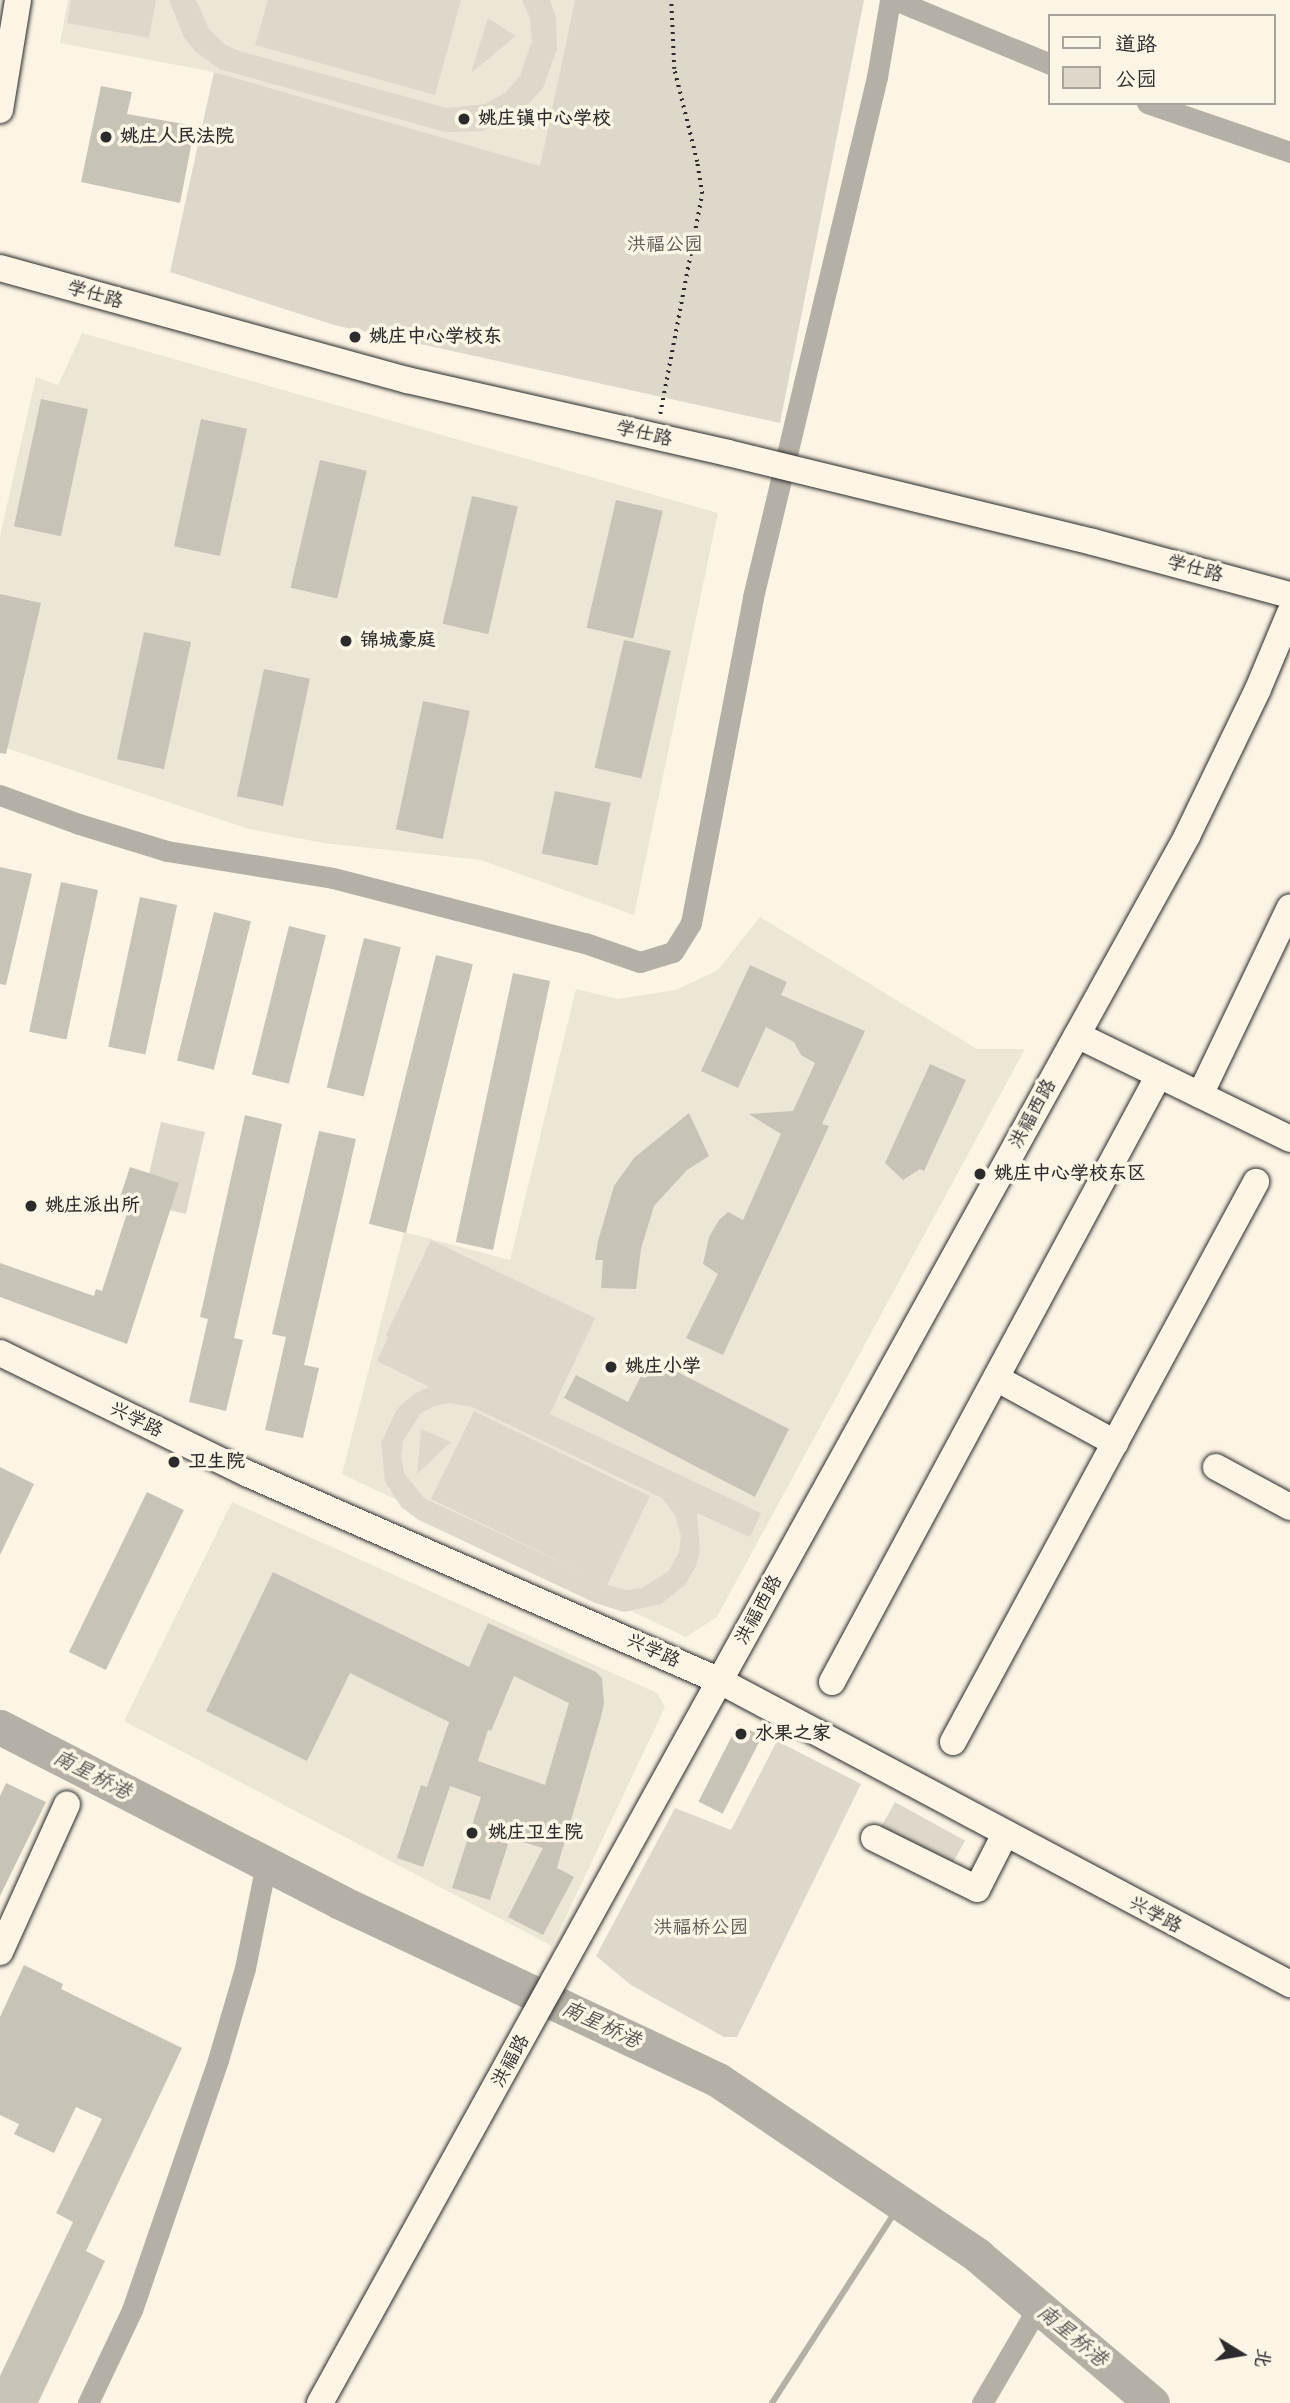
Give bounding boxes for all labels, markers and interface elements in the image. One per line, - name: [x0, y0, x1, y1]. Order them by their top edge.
- legend: [1048, 14, 1276, 105]
- text: 道路: [1115, 32, 1157, 57]
- text: 公园: [1115, 67, 1157, 92]
- place label: 姚庄镇中心学校: [478, 108, 611, 130]
- marker: 姚庄镇中心学校: [456, 111, 472, 127]
- place label: 姚庄人民法院: [120, 126, 234, 148]
- marker: 姚庄人民法院: [98, 129, 114, 145]
- park label: 洪福公园: [627, 234, 703, 256]
- street label: 学仕路: [64, 276, 126, 314]
- place label: 姚庄中心学校东: [369, 326, 502, 348]
- marker: 姚庄中心学校东: [347, 329, 363, 345]
- street label: 学仕路: [614, 416, 674, 452]
- street label: 学仕路: [1165, 551, 1225, 587]
- place label: 锦城豪庭: [360, 630, 436, 652]
- marker: 锦城豪庭: [338, 633, 354, 649]
- street label: 洪福西路: [1005, 1075, 1061, 1153]
- place label: 姚庄中心学校东区: [994, 1163, 1146, 1185]
- marker: 姚庄中心学校东区: [972, 1166, 988, 1182]
- place label: 姚庄派出所: [45, 1195, 140, 1217]
- marker: 姚庄派出所: [23, 1198, 39, 1214]
- place label: 姚庄小学: [625, 1356, 701, 1378]
- marker: 姚庄小学: [603, 1359, 619, 1375]
- street label: 兴学路: [105, 1397, 167, 1443]
- place label: 卫生院: [188, 1451, 245, 1473]
- marker: 卫生院: [166, 1454, 182, 1470]
- street label: 洪福西路: [731, 1571, 787, 1649]
- street label: 兴学路: [622, 1629, 684, 1673]
- place label: 水果之家: [755, 1723, 831, 1745]
- marker: 水果之家: [733, 1726, 749, 1742]
- water label: 南星桥港: [49, 1745, 135, 1805]
- place label: 姚庄卫生院: [488, 1822, 583, 1844]
- marker: 姚庄卫生院: [462, 1823, 482, 1843]
- street label: 兴学路: [1124, 1892, 1186, 1938]
- park label: 洪福桥公园: [654, 1917, 748, 1939]
- water label: 南星桥港: [558, 1996, 644, 2054]
- street label: 洪福路: [487, 2031, 535, 2091]
- water label: 南星桥港: [1032, 2299, 1112, 2373]
- north arrow: [1206, 2319, 1276, 2389]
- text: 北: [1249, 2347, 1275, 2370]

